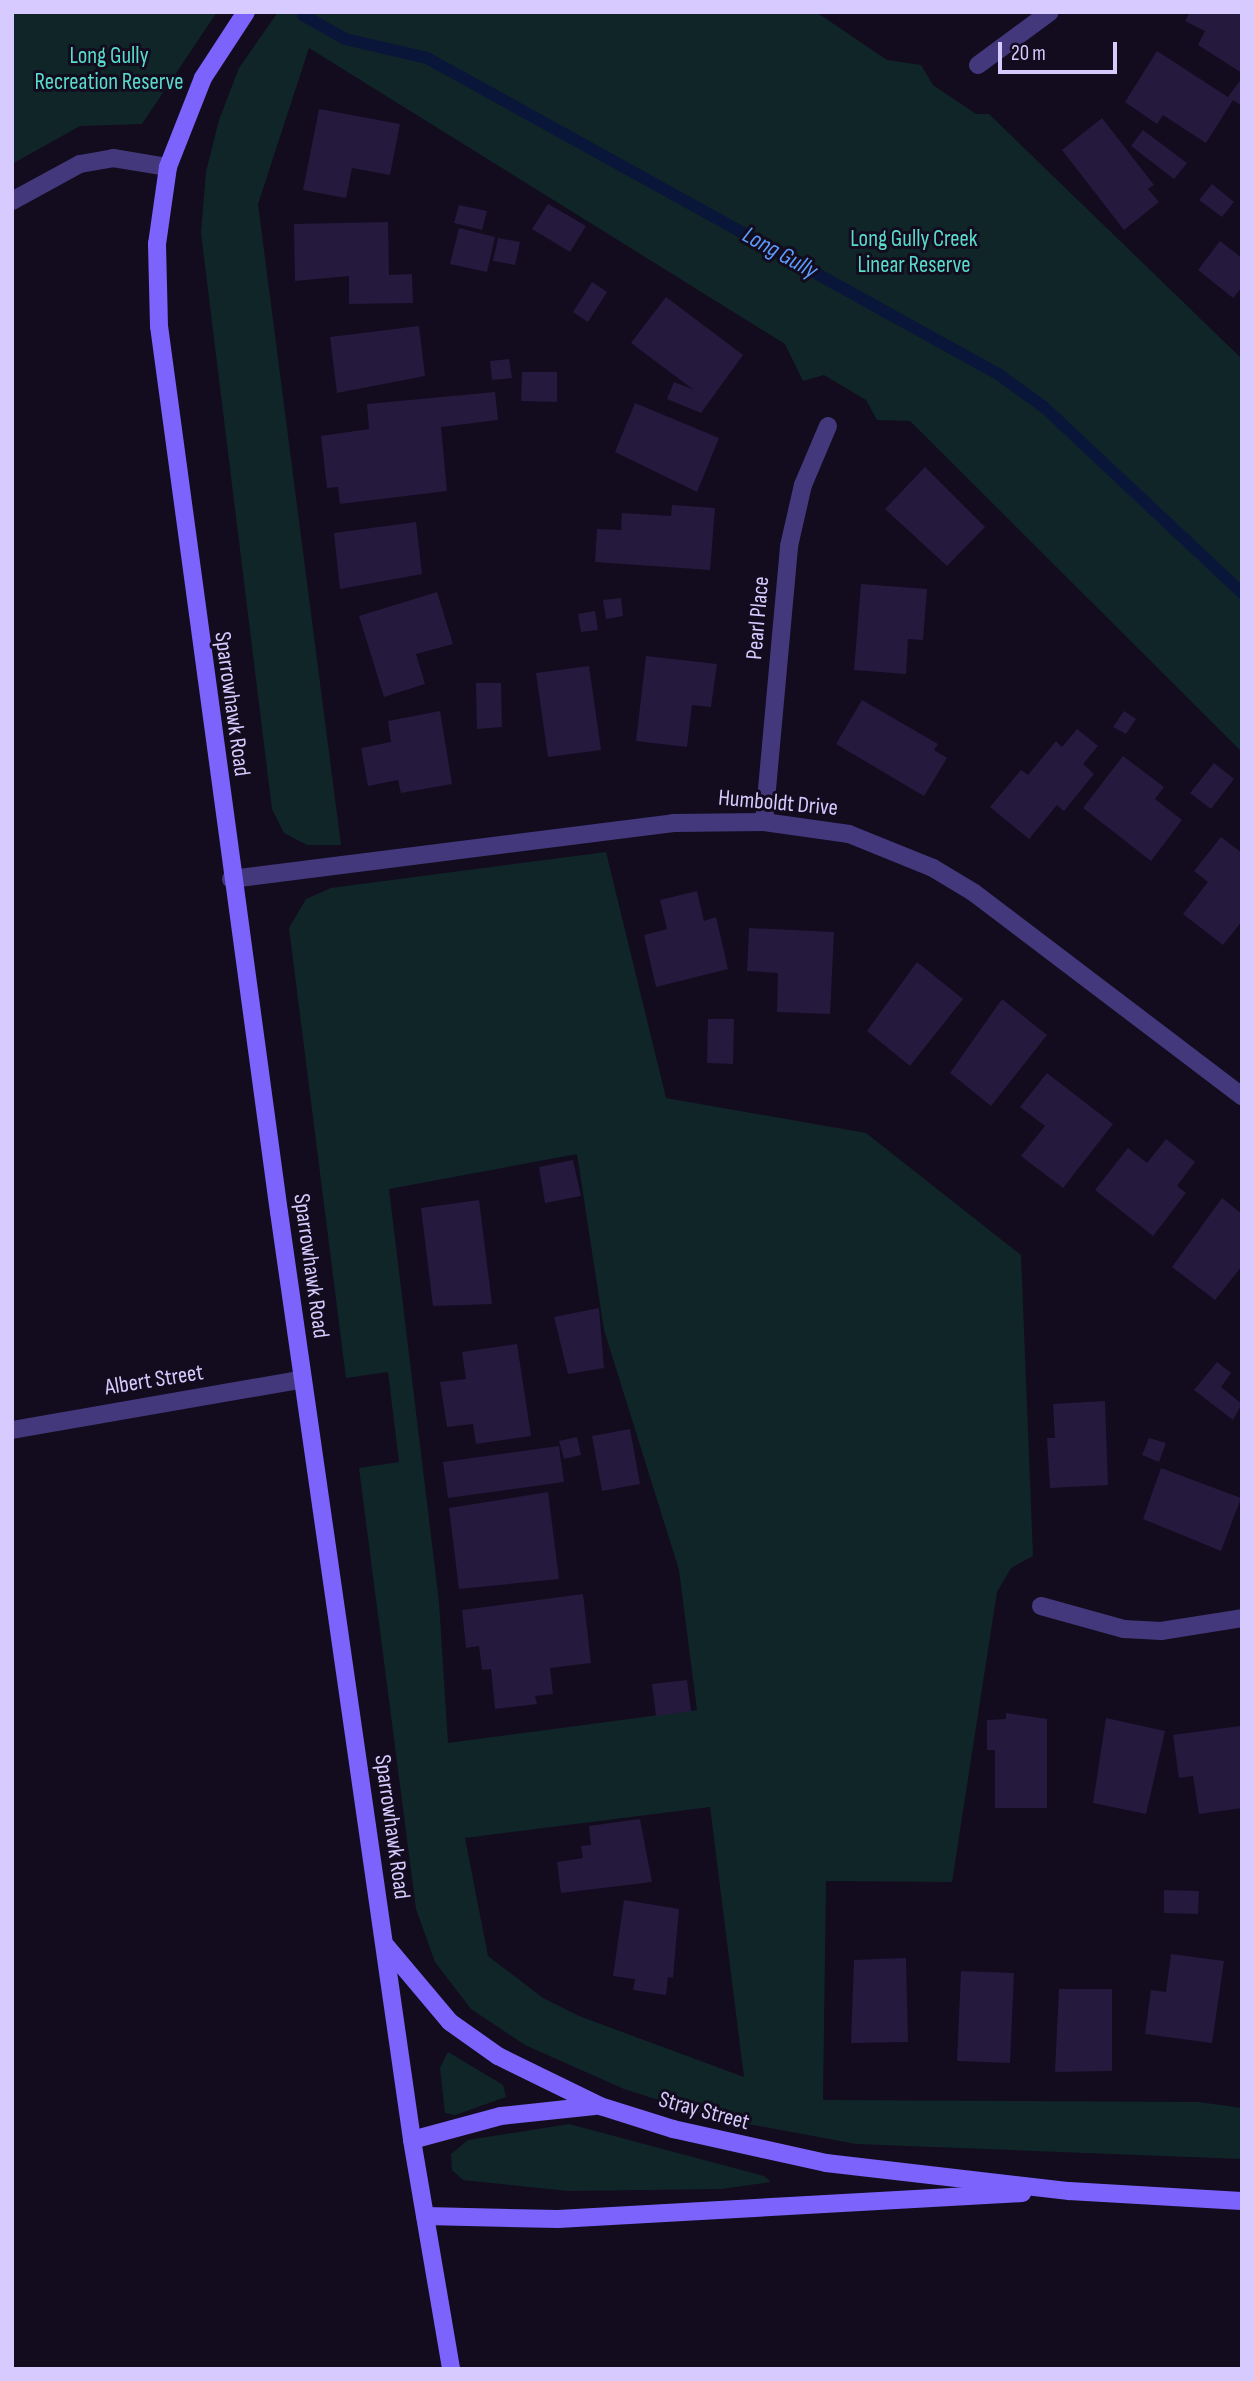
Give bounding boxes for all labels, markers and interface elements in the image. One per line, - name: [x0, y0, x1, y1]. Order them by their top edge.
- scale bar: [1002, 28, 1121, 72]
- text: 20 m: [1011, 41, 1046, 66]
- park label: Long Gully Recreation Reserve: [34, 42, 184, 96]
- water label: Long Gully: [738, 221, 822, 285]
- park label: Long Gully Creek Linear Reserve: [850, 225, 978, 279]
- street label: Pearl Place: [741, 575, 775, 661]
- street label: Sparrowhawk Road: [208, 630, 256, 778]
- street label: Humboldt Drive: [717, 784, 839, 822]
- street label: Sparrowhawk Road: [287, 1192, 335, 1340]
- street label: Albert Street: [103, 1359, 205, 1401]
- street label: Sparrowhawk Road: [368, 1753, 416, 1901]
- street label: Stray Street: [656, 2086, 752, 2136]

